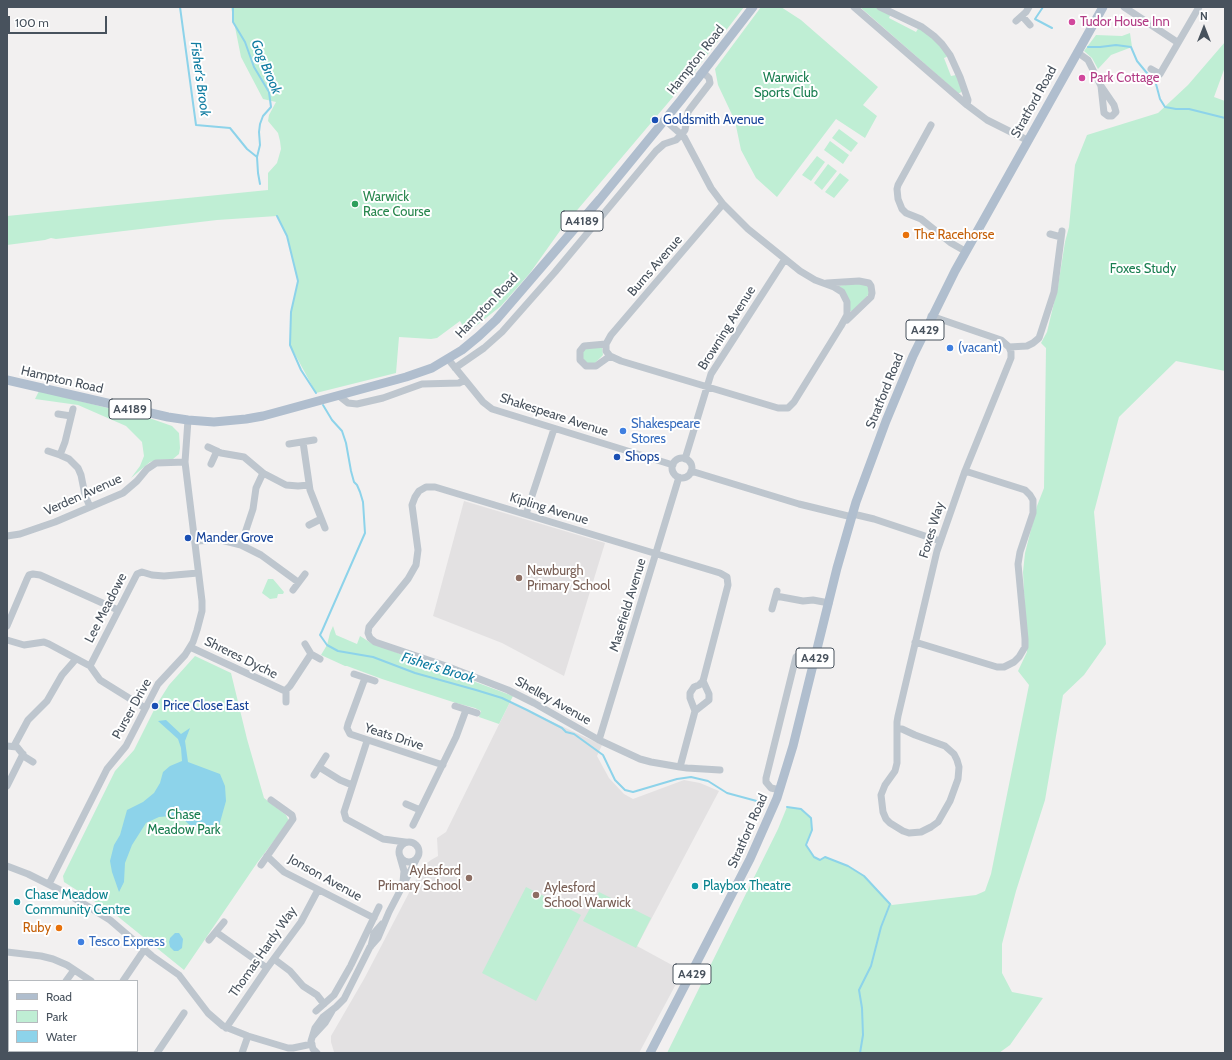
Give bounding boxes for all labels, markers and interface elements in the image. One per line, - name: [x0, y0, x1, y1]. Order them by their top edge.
- scale bar: [10, 8, 109, 34]
- north arrow: [1184, 8, 1224, 48]
- text: N: [1200, 9, 1208, 23]
- place label: Tudor House Inn: [1080, 14, 1170, 30]
- text: 100 m: [15, 15, 49, 30]
- marker: Tudor House Inn: [1067, 17, 1077, 27]
- street label: Hampton Road: [664, 22, 728, 98]
- water label: Gog Brook: [247, 37, 285, 97]
- water label: Fisher's Brook: [186, 40, 214, 118]
- street label: Stratford Road: [1008, 63, 1060, 141]
- park label: Warwick Sports Club: [754, 70, 818, 101]
- place label: Park Cottage: [1090, 70, 1159, 86]
- marker: Park Cottage: [1077, 73, 1087, 83]
- place label: Goldsmith Avenue: [663, 112, 764, 128]
- marker: Goldsmith Avenue: [650, 115, 660, 125]
- place label: Warwick Race Course: [363, 189, 430, 220]
- marker: Warwick Race Course: [350, 199, 360, 209]
- road number: A4189: [561, 211, 603, 231]
- place label: The Racehorse: [914, 227, 994, 243]
- marker: The Racehorse: [901, 230, 911, 240]
- street label: Burns Avenue: [624, 232, 686, 300]
- park label: Foxes Study: [1110, 261, 1176, 277]
- street label: Hampton Road: [452, 270, 522, 342]
- street label: Browning Avenue: [695, 283, 759, 373]
- road number: A429: [906, 320, 944, 340]
- place label: (vacant): [958, 340, 1002, 356]
- marker: (vacant): [945, 343, 955, 353]
- street label: Stratford Road: [863, 351, 907, 431]
- street label: Hampton Road: [19, 363, 105, 397]
- street label: Shakespeare Avenue: [498, 390, 610, 440]
- road number: A4189: [109, 399, 151, 419]
- place label: Shakespeare Stores: [631, 416, 700, 447]
- marker: Shakespeare Stores: [618, 426, 628, 436]
- place label: Shops: [625, 449, 659, 465]
- marker: Shops: [612, 452, 622, 462]
- street label: Verden Avenue: [42, 471, 124, 519]
- street label: Kipling Avenue: [508, 490, 590, 528]
- street label: Foxes Way: [916, 500, 948, 560]
- place label: Mander Grove: [196, 530, 273, 546]
- marker: Mander Grove: [183, 533, 193, 543]
- street label: Masefield Avenue: [606, 556, 650, 654]
- place label: Newburgh Primary School: [527, 563, 610, 594]
- street label: Lee Meadowe: [82, 570, 130, 646]
- marker: Newburgh Primary School: [514, 573, 524, 583]
- street label: Shreres Dyche: [202, 634, 280, 682]
- road number: A429: [796, 648, 834, 668]
- water label: Fisher's Brook: [399, 649, 477, 687]
- street label: Shelley Avenue: [512, 674, 594, 728]
- street label: Purser Drive: [109, 676, 155, 742]
- place label: Price Close East: [163, 698, 249, 714]
- marker: Price Close East: [150, 701, 160, 711]
- street label: Yeats Drive: [363, 720, 425, 754]
- street label: Stratford Road: [725, 791, 771, 871]
- park label: Chase Meadow Park: [147, 807, 221, 838]
- street label: Jonson Avenue: [286, 851, 364, 905]
- place label: Aylesford Primary School: [378, 863, 461, 894]
- marker: Aylesford Primary School: [464, 873, 474, 883]
- place label: Playbox Theatre: [703, 878, 791, 894]
- place label: Aylesford School Warwick: [544, 880, 631, 911]
- marker: Playbox Theatre: [690, 881, 700, 891]
- place label: Chase Meadow Community Centre: [25, 887, 130, 918]
- marker: Aylesford School Warwick: [531, 890, 541, 900]
- marker: Chase Meadow Community Centre: [12, 897, 22, 907]
- street label: Thomas Hardy Way: [226, 904, 300, 1000]
- place label: Ruby: [23, 920, 51, 936]
- marker: Ruby: [54, 923, 64, 933]
- place label: Tesco Express: [89, 934, 165, 950]
- marker: Tesco Express: [76, 937, 86, 947]
- road number: A429: [673, 964, 711, 984]
- legend: [8, 980, 138, 1052]
- text: Road: [46, 989, 72, 1004]
- text: Park: [46, 1009, 68, 1024]
- text: Water: [46, 1029, 76, 1044]

